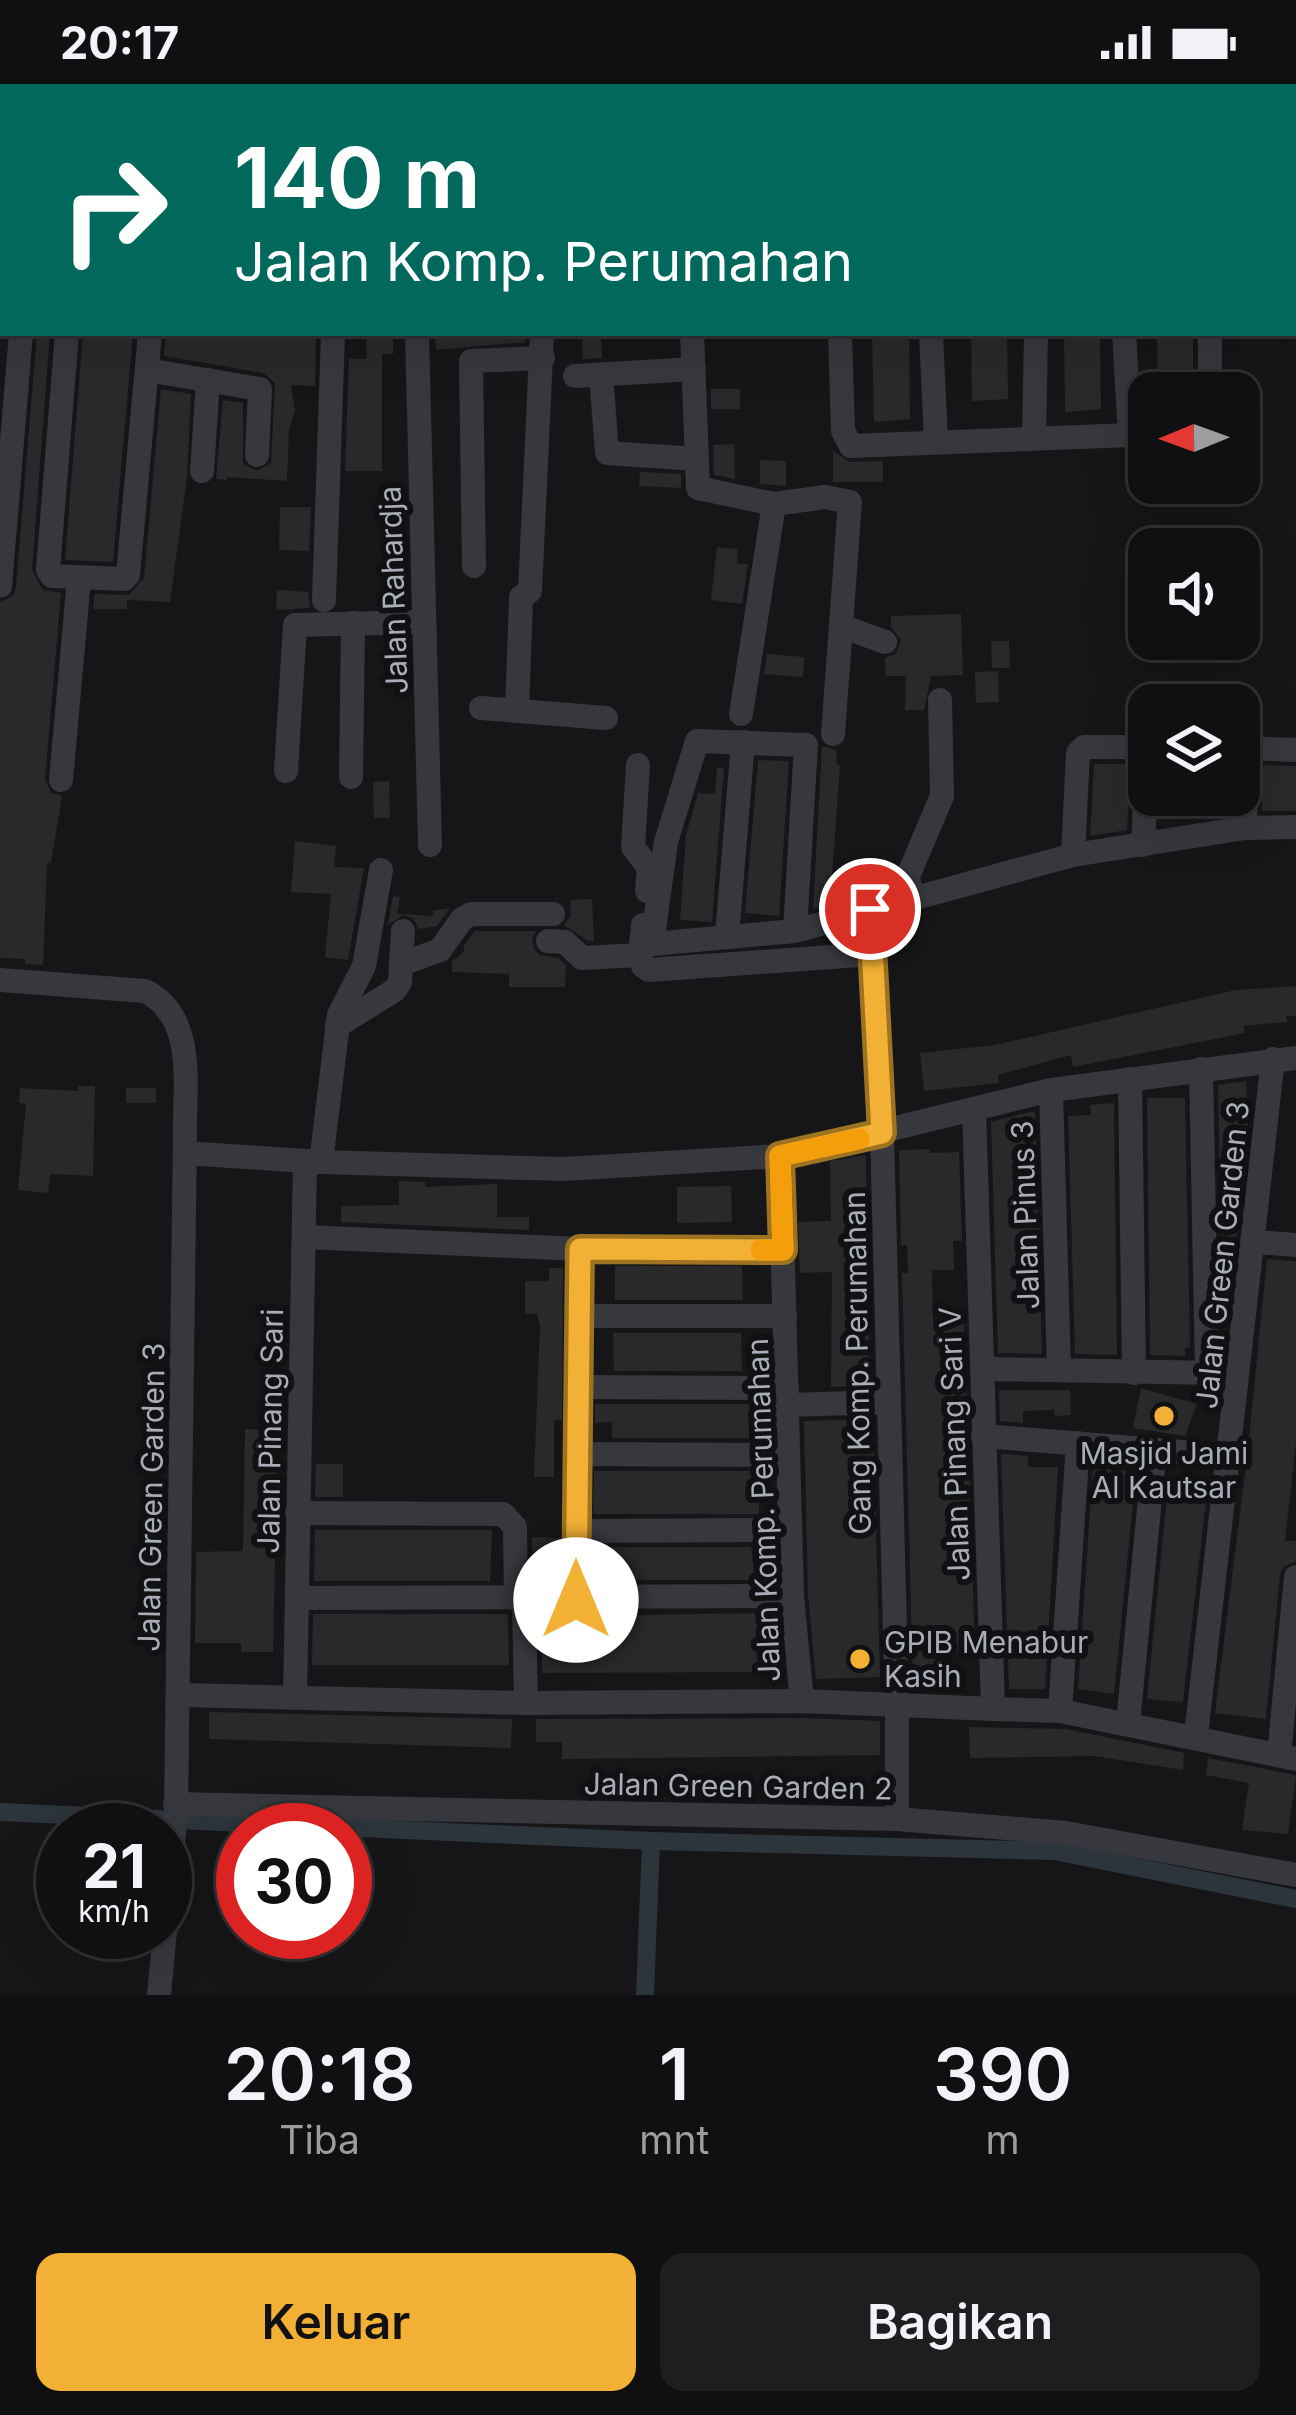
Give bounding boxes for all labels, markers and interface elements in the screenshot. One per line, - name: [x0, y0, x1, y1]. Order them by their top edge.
- text: 20:17: [60, 15, 179, 70]
- text: 140 m: [234, 127, 480, 228]
- icon: right: [36, 132, 192, 288]
- text: Jalan Komp. Perumahan: [234, 229, 853, 294]
- north arrow: [1128, 372, 1260, 504]
- map controls: [1128, 372, 1260, 816]
- street label: Jalan Rahardja: [371, 485, 415, 695]
- button: sound: [1128, 528, 1260, 660]
- button: layers: [1128, 684, 1260, 816]
- pin: [819, 858, 921, 960]
- icon: arrive: [837, 876, 903, 942]
- street label: Jalan Green Garden 3: [1188, 1099, 1256, 1411]
- street label: Jalan Pinus 3: [1004, 1120, 1046, 1310]
- street label: Gang Komp. Perumahan: [836, 1191, 878, 1535]
- street label: Jalan Pinang Sari V: [931, 1306, 977, 1582]
- street label: Jalan Pinang Sari: [250, 1308, 290, 1554]
- street label: Jalan Komp. Perumahan: [739, 1338, 787, 1682]
- street label: Jalan Green Garden 3: [130, 1342, 172, 1652]
- marker: Masjid Jami Al Kautsar: [1151, 1403, 1177, 1429]
- place label: Masjid Jami Al Kautsar: [1080, 1435, 1248, 1505]
- position arrow: [513, 1537, 639, 1663]
- place label: GPIB Menabur Kasih: [884, 1624, 1088, 1694]
- marker: GPIB Menabur Kasih: [847, 1646, 873, 1672]
- street label: Jalan Green Garden 2: [583, 1765, 893, 1807]
- speed limit sign: 30: [216, 1803, 372, 1959]
- text: 21: [82, 1830, 146, 1902]
- text: km/h: [78, 1893, 150, 1929]
- text: 20:18: [224, 2030, 416, 2117]
- text: 1: [659, 2030, 689, 2117]
- text: 390: [933, 2030, 1072, 2117]
- text: Tiba: [279, 2116, 360, 2163]
- text: mnt: [639, 2116, 709, 2163]
- text: m: [986, 2116, 1020, 2163]
- button: Keluar: [36, 2253, 636, 2391]
- button: Bagikan: [660, 2253, 1260, 2391]

